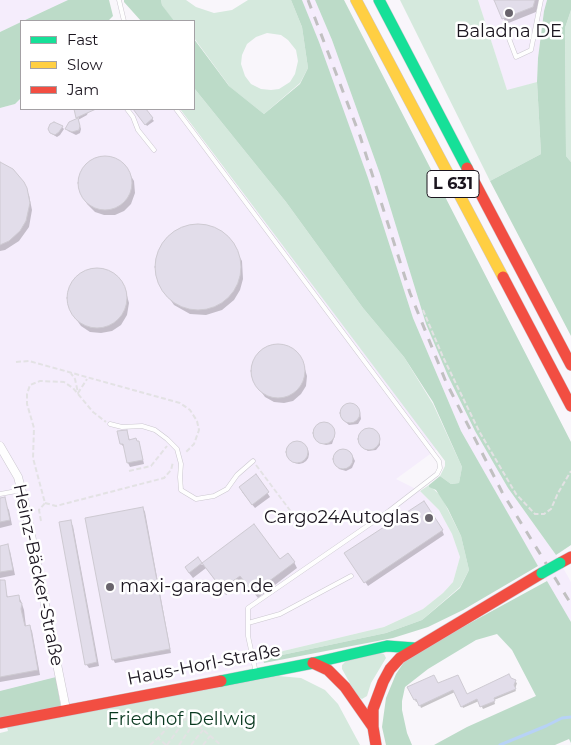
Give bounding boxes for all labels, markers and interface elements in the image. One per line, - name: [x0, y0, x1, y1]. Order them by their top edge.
- marker: Baladna DE: [503, 7, 515, 19]
- legend: [20, 20, 195, 110]
- place label: Baladna DE: [456, 21, 562, 43]
- text: Fast: [67, 30, 98, 49]
- text: Slow: [67, 55, 103, 74]
- text: Jam: [67, 80, 99, 99]
- road number: L 631: [427, 170, 479, 198]
- street label: Heinz-Bäcker-Straße: [8, 482, 68, 668]
- place label: Cargo24Autoglas: [264, 507, 419, 529]
- marker: Cargo24Autoglas: [423, 512, 435, 524]
- place label: maxi-garagen.de: [120, 576, 273, 598]
- marker: maxi-garagen.de: [104, 581, 116, 593]
- street label: Haus-Horl-Straße: [125, 640, 283, 690]
- park label: Friedhof Dellwig: [108, 709, 256, 731]

